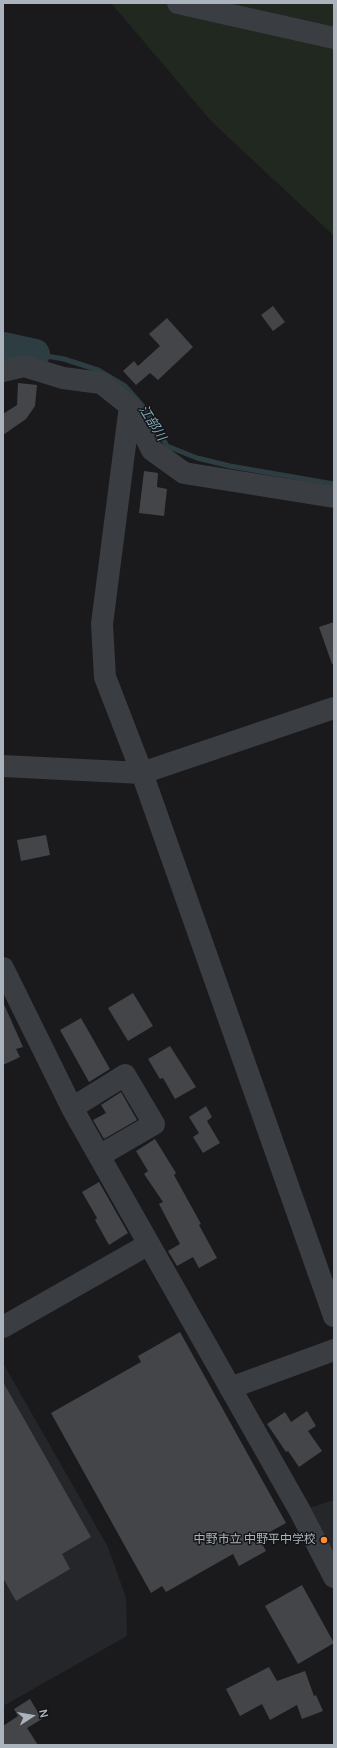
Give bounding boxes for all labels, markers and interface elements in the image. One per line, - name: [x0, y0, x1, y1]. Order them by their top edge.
- water label: 江部川: [135, 402, 169, 444]
- place label: 中野市立 中野平中学校: [194, 1533, 316, 1547]
- marker: 中野市立 中野平中学校: [319, 1535, 329, 1545]
- north arrow: [12, 1696, 52, 1736]
- text: N: [36, 1708, 52, 1719]

